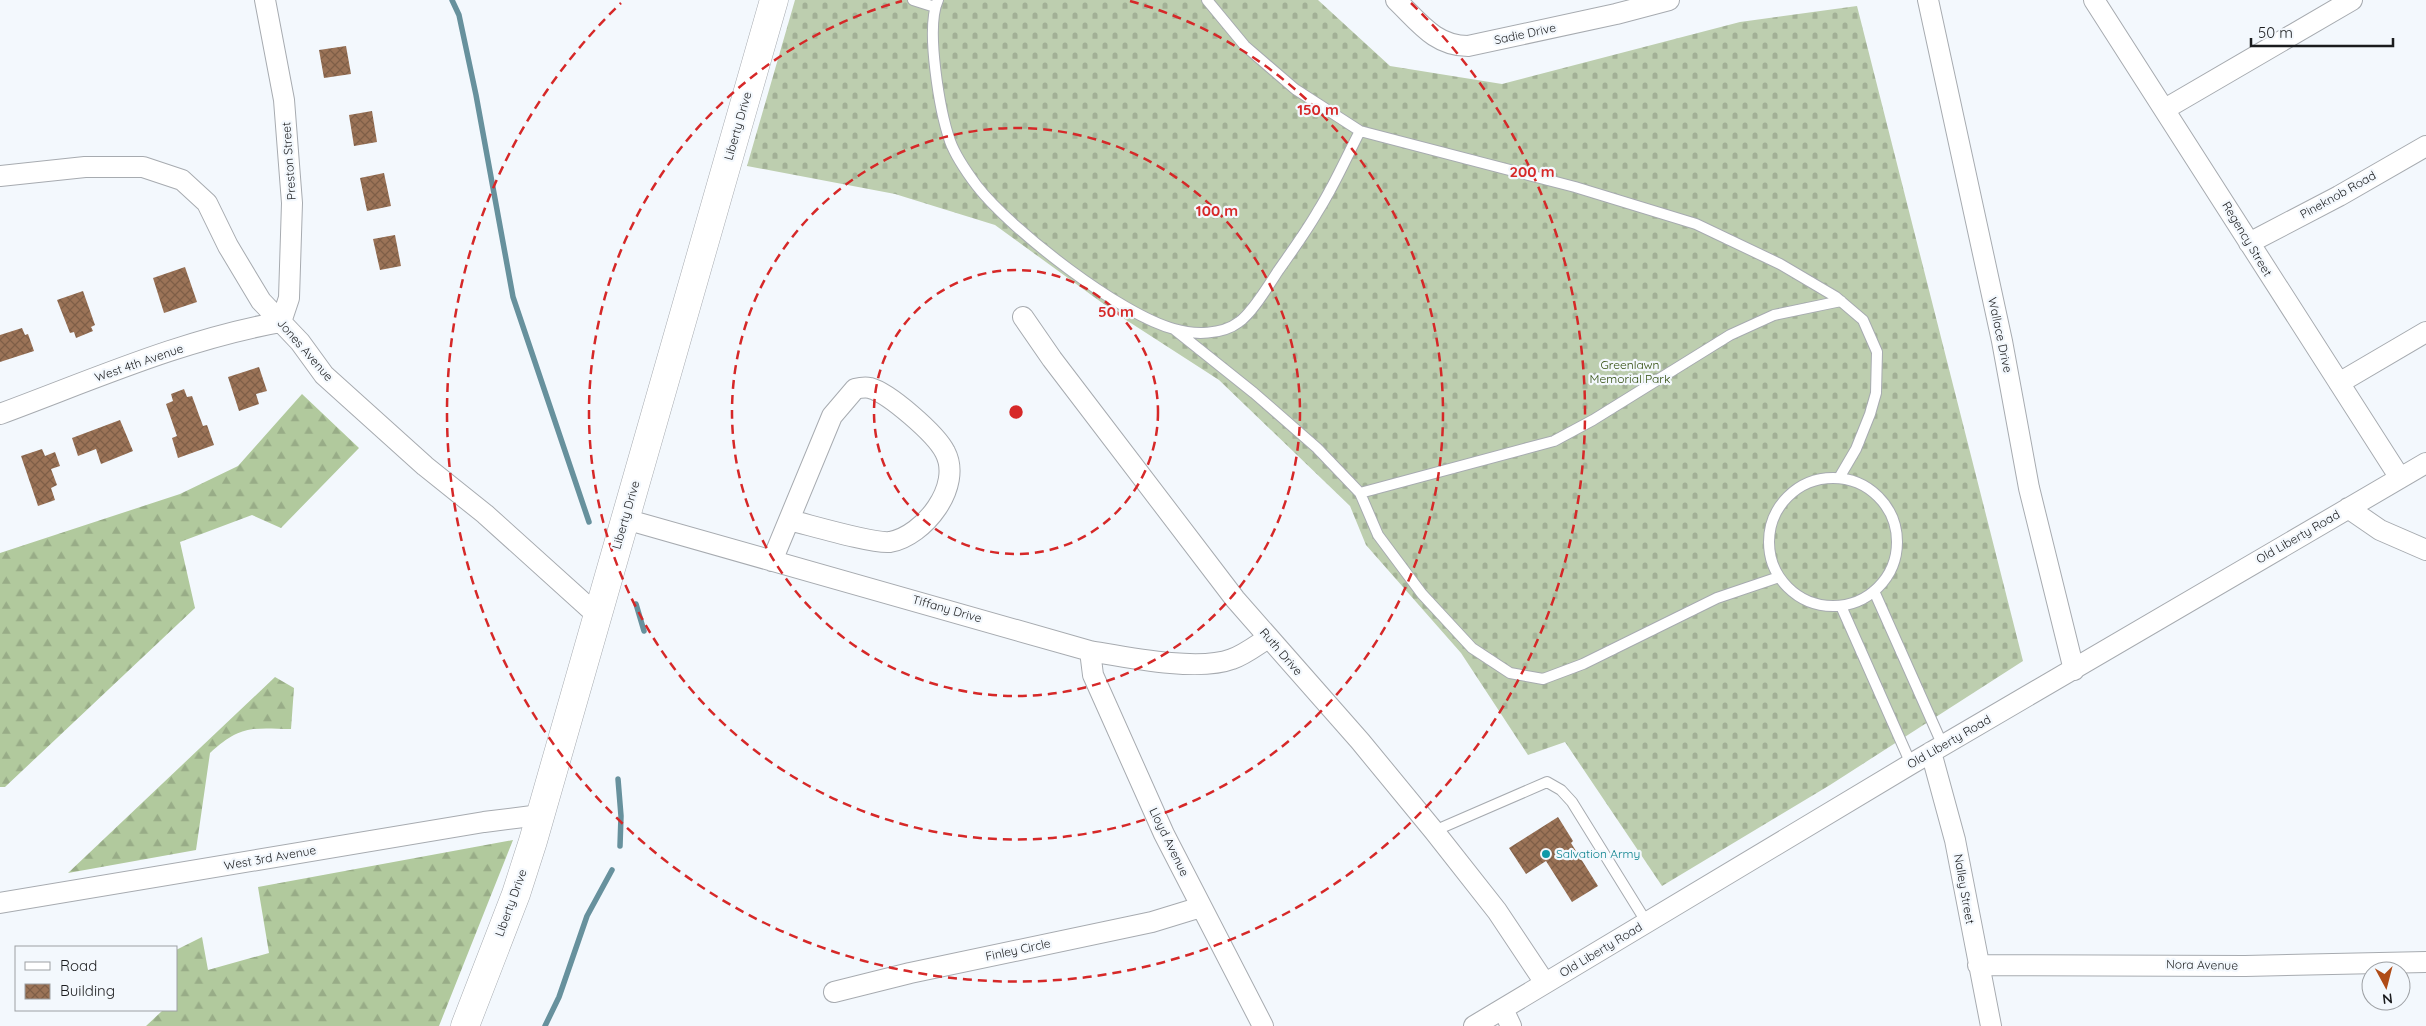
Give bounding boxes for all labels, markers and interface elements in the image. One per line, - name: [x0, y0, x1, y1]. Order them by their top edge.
- scale bar: [2251, 15, 2394, 47]
- street label: Sadie Drive: [1493, 20, 1557, 47]
- text: 50 m: [2258, 23, 2293, 42]
- street label: Liberty Drive: [721, 90, 755, 162]
- text: 150 m: [1297, 100, 1339, 119]
- street label: Preston Street: [278, 122, 299, 201]
- text: 200 m: [1510, 162, 1555, 181]
- street label: Pineknob Road: [2297, 168, 2378, 222]
- street label: Regency Street: [2219, 199, 2276, 279]
- text: 100 m: [1196, 201, 1238, 220]
- street label: Wallace Drive: [1985, 296, 2016, 374]
- text: 50 m: [1098, 302, 1134, 321]
- street label: Jones Avenue: [274, 315, 337, 384]
- street label: West 4th Avenue: [93, 340, 185, 385]
- park label: Greenlawn Memorial Park: [1590, 357, 1670, 386]
- centre of rings: [1007, 403, 1025, 421]
- street label: Liberty Drive: [609, 479, 643, 551]
- street label: Old Liberty Road: [2253, 507, 2342, 567]
- street label: Tiffany Drive: [911, 591, 984, 626]
- street label: Ruth Drive: [1257, 625, 1306, 679]
- street label: Old Liberty Road: [1904, 712, 1993, 772]
- street label: Lloyd Avenue: [1146, 805, 1193, 879]
- street label: West 3rd Avenue: [223, 842, 317, 873]
- place label: Salvation Army: [1556, 846, 1640, 861]
- marker: Salvation Army: [1540, 848, 1552, 860]
- street label: Nalley Street: [1951, 853, 1978, 925]
- street label: Liberty Drive: [491, 867, 530, 939]
- street label: Old Liberty Road: [1557, 919, 1645, 980]
- street label: Finley Circle: [984, 935, 1052, 964]
- legend: [15, 946, 178, 1011]
- text: Road: [60, 956, 97, 975]
- street label: Nora Avenue: [2166, 956, 2238, 973]
- north arrow: [2361, 961, 2411, 1011]
- text: Building: [60, 981, 115, 1000]
- text: N: [2381, 989, 2394, 1008]

